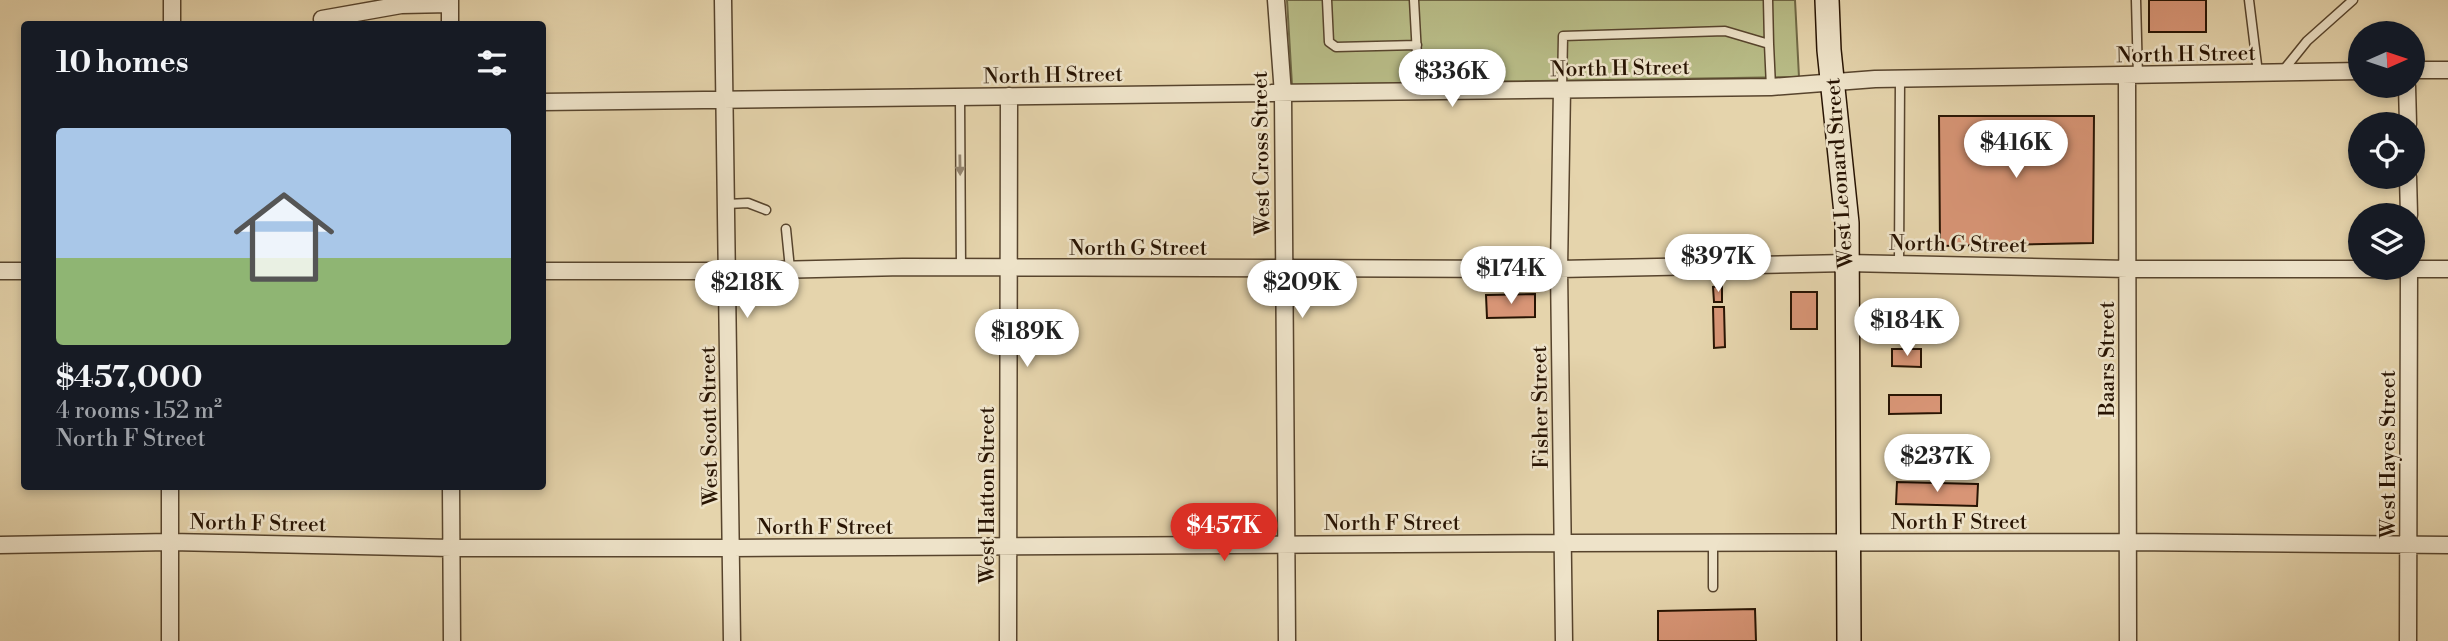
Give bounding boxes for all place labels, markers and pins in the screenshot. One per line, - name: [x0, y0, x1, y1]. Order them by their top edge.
- pin: $336K: [1403, 50, 1501, 109]
- pin: $416K: [1967, 120, 2065, 180]
- pin: $397K: [1669, 234, 1767, 294]
- pin: $174K: [1462, 246, 1560, 306]
- pin: $218K: [698, 260, 796, 320]
- pin: $209K: [1253, 260, 1351, 320]
- pin: $184K: [1858, 298, 1956, 358]
- pin: $189K: [978, 310, 1076, 369]
- pin: $237K: [1888, 434, 1986, 494]
- pin: $457K: [1175, 504, 1273, 563]

